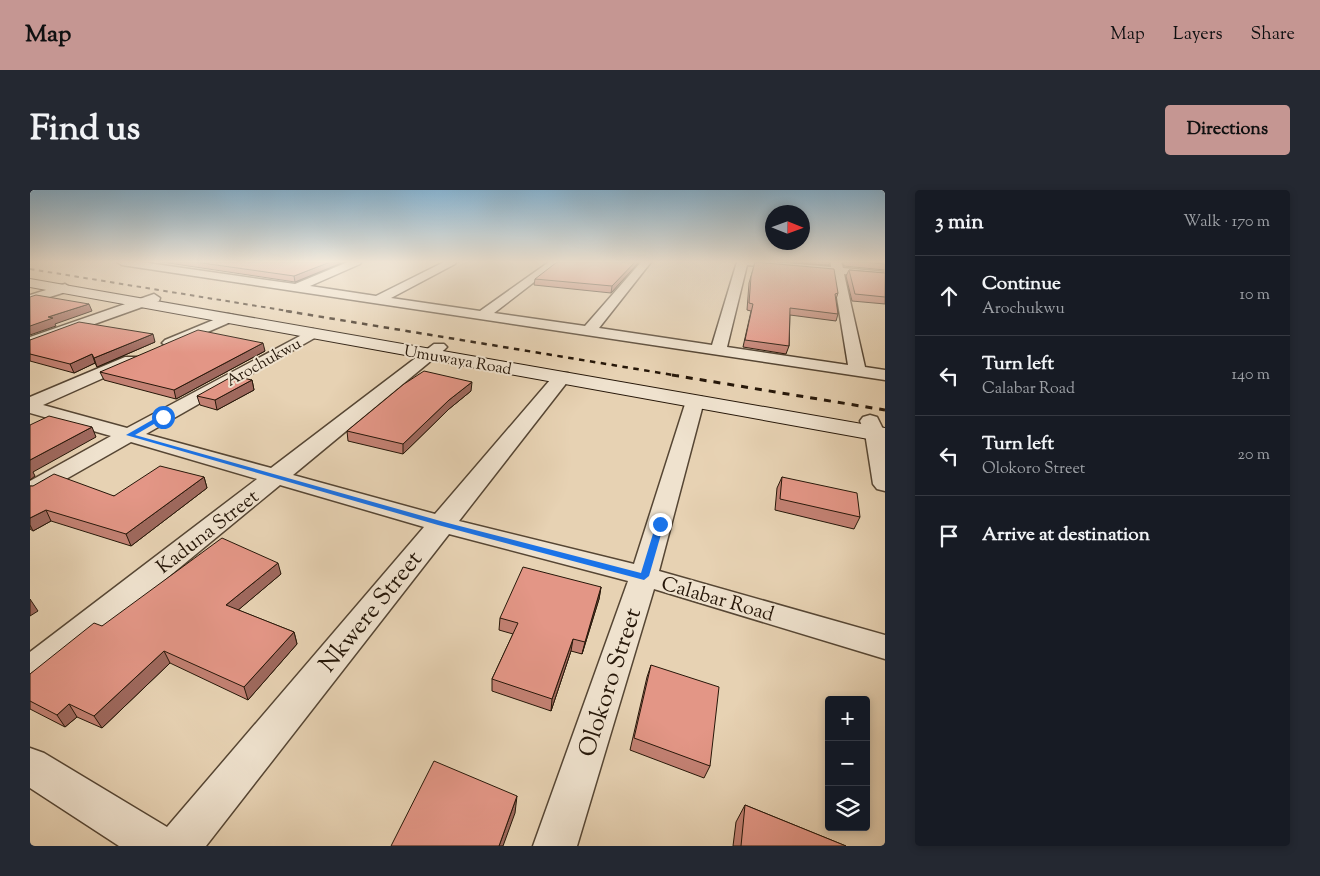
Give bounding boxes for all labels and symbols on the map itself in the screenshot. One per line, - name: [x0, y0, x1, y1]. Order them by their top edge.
- north arrow: [765, 205, 810, 250]
- street label: Arochukwu: [223, 333, 306, 393]
- street label: Umuwaya Road: [402, 341, 513, 382]
- route start: [152, 406, 175, 429]
- street label: Kaduna Street: [151, 484, 266, 582]
- route end: [649, 513, 672, 536]
- street label: Nkwere Street: [312, 544, 431, 680]
- street label: Calabar Road: [657, 570, 777, 630]
- street label: Olokoro Street: [571, 604, 651, 762]

